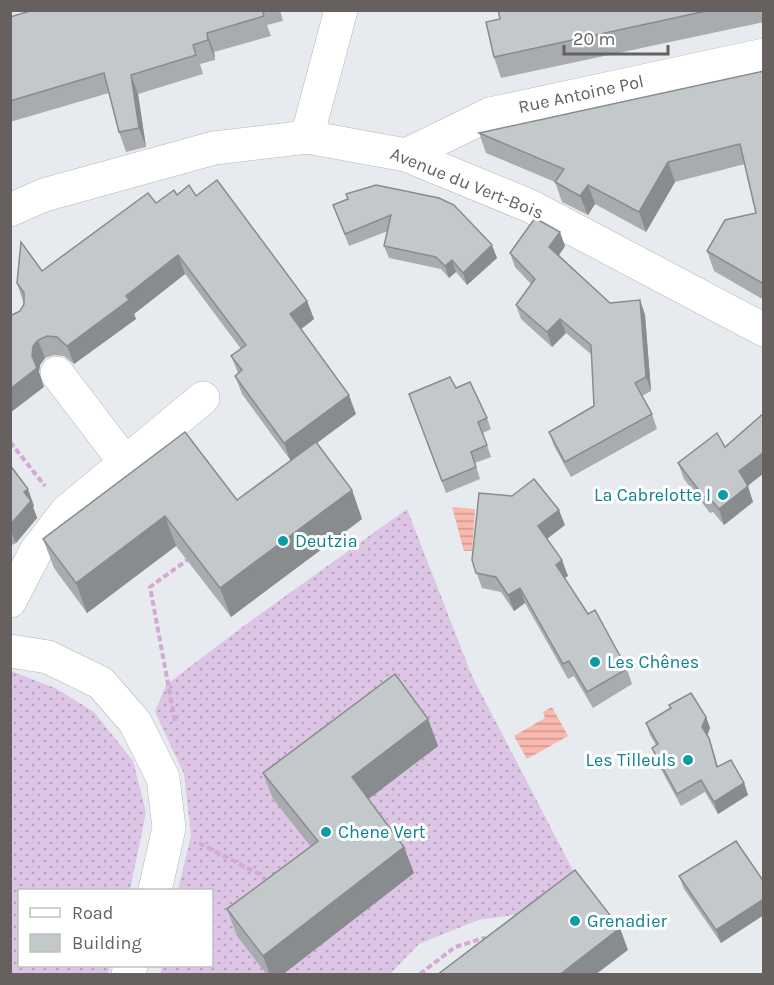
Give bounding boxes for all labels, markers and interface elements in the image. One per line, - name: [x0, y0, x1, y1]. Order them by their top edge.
- scale bar: [564, 18, 668, 56]
- text: 20 m: [573, 28, 615, 50]
- street label: Rue Antoine Pol: [516, 70, 646, 118]
- street label: Avenue du Vert-Bois: [387, 142, 547, 224]
- place label: La Cabrelotte I: [594, 484, 711, 506]
- marker: La Cabrelotte I: [716, 488, 730, 502]
- place label: Deutzia: [295, 530, 358, 552]
- marker: Deutzia: [276, 534, 290, 548]
- place label: Les Chênes: [607, 651, 699, 673]
- marker: Les Chênes: [588, 655, 602, 669]
- place label: Les Tilleuls: [586, 749, 676, 771]
- marker: Les Tilleuls: [681, 753, 695, 767]
- place label: Chene Vert: [338, 821, 426, 843]
- marker: Chene Vert: [319, 825, 333, 839]
- legend: [18, 889, 213, 967]
- text: Road: [72, 902, 113, 924]
- place label: Grenadier: [587, 910, 667, 932]
- marker: Grenadier: [568, 914, 582, 928]
- text: Building: [72, 932, 142, 954]

